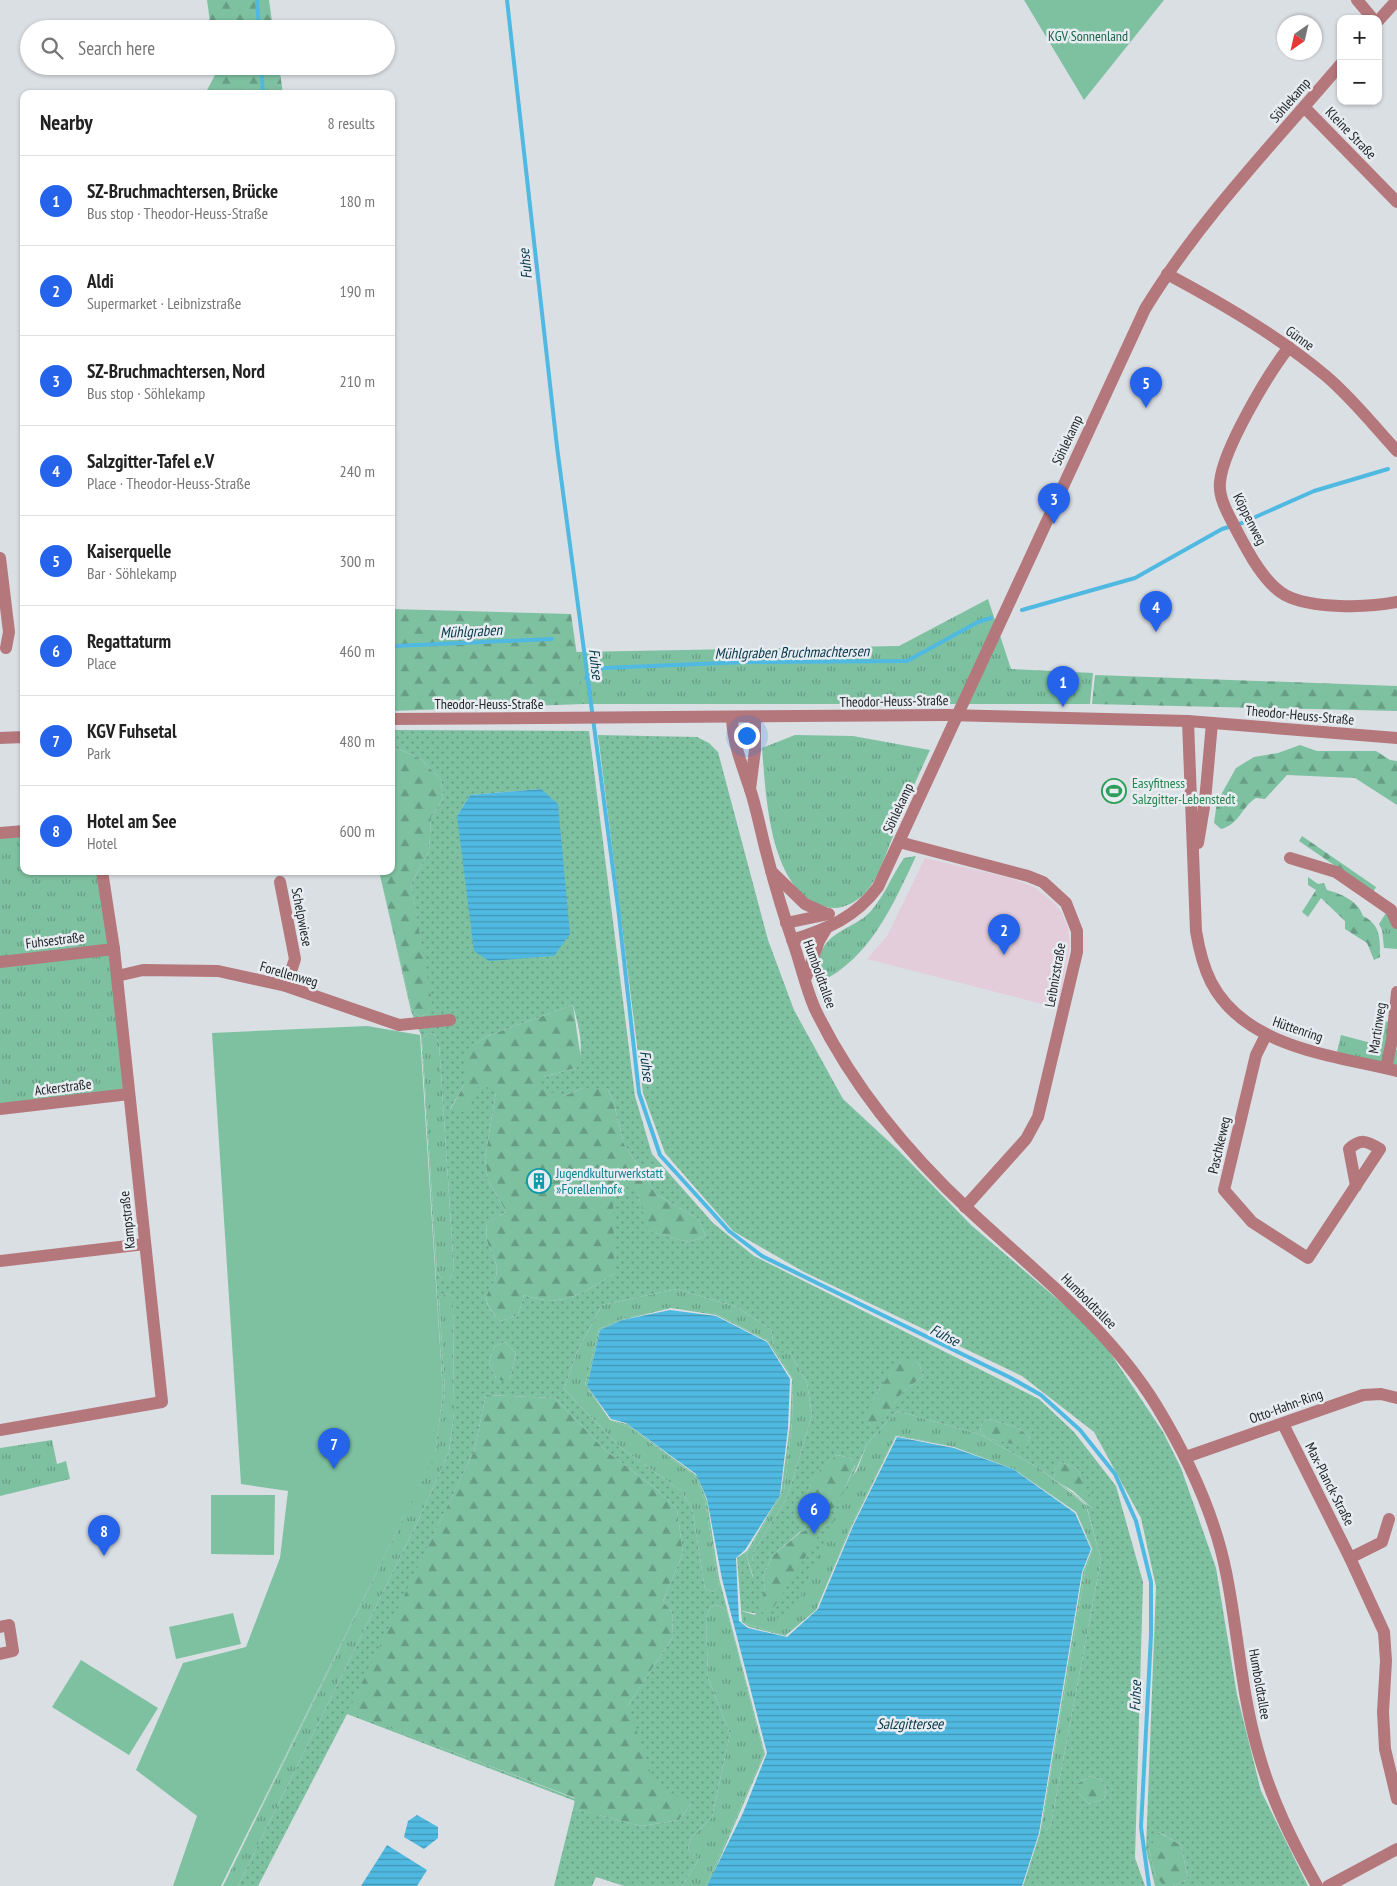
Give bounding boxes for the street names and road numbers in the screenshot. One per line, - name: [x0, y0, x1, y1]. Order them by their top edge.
- street label: Söhlekamp: [1266, 74, 1314, 126]
- street label: Kleine Straße: [1322, 103, 1380, 163]
- street label: Günne: [1282, 322, 1318, 355]
- street label: Söhlekamp: [1048, 412, 1086, 468]
- street label: Köppenweg: [1229, 490, 1271, 548]
- street label: Theodor-Heuss-Straße: [839, 691, 949, 711]
- street label: Theodor-Heuss-Straße: [435, 695, 544, 713]
- street label: Theodor-Heuss-Straße: [1245, 701, 1355, 729]
- street label: Söhlekamp: [879, 780, 917, 836]
- street label: Schelpwiese: [287, 886, 317, 948]
- street label: Fuhsestraße: [25, 927, 86, 953]
- street label: Humboldtallee: [799, 937, 841, 1011]
- street label: Leibnizstraße: [1040, 941, 1070, 1009]
- street label: Forellenweg: [258, 957, 320, 991]
- street label: Martinweg: [1364, 1001, 1390, 1055]
- street label: Hüttenring: [1270, 1012, 1326, 1046]
- street label: Ackerstraße: [34, 1075, 93, 1099]
- street label: Paschkeweg: [1204, 1115, 1234, 1175]
- street label: Kampstraße: [115, 1190, 139, 1250]
- street label: Humboldtallee: [1057, 1269, 1121, 1333]
- street label: Otto-Hahn-Ring: [1247, 1384, 1325, 1428]
- street label: Max-Planck-Straße: [1301, 1439, 1359, 1529]
- street label: Humboldtallee: [1245, 1647, 1275, 1721]

